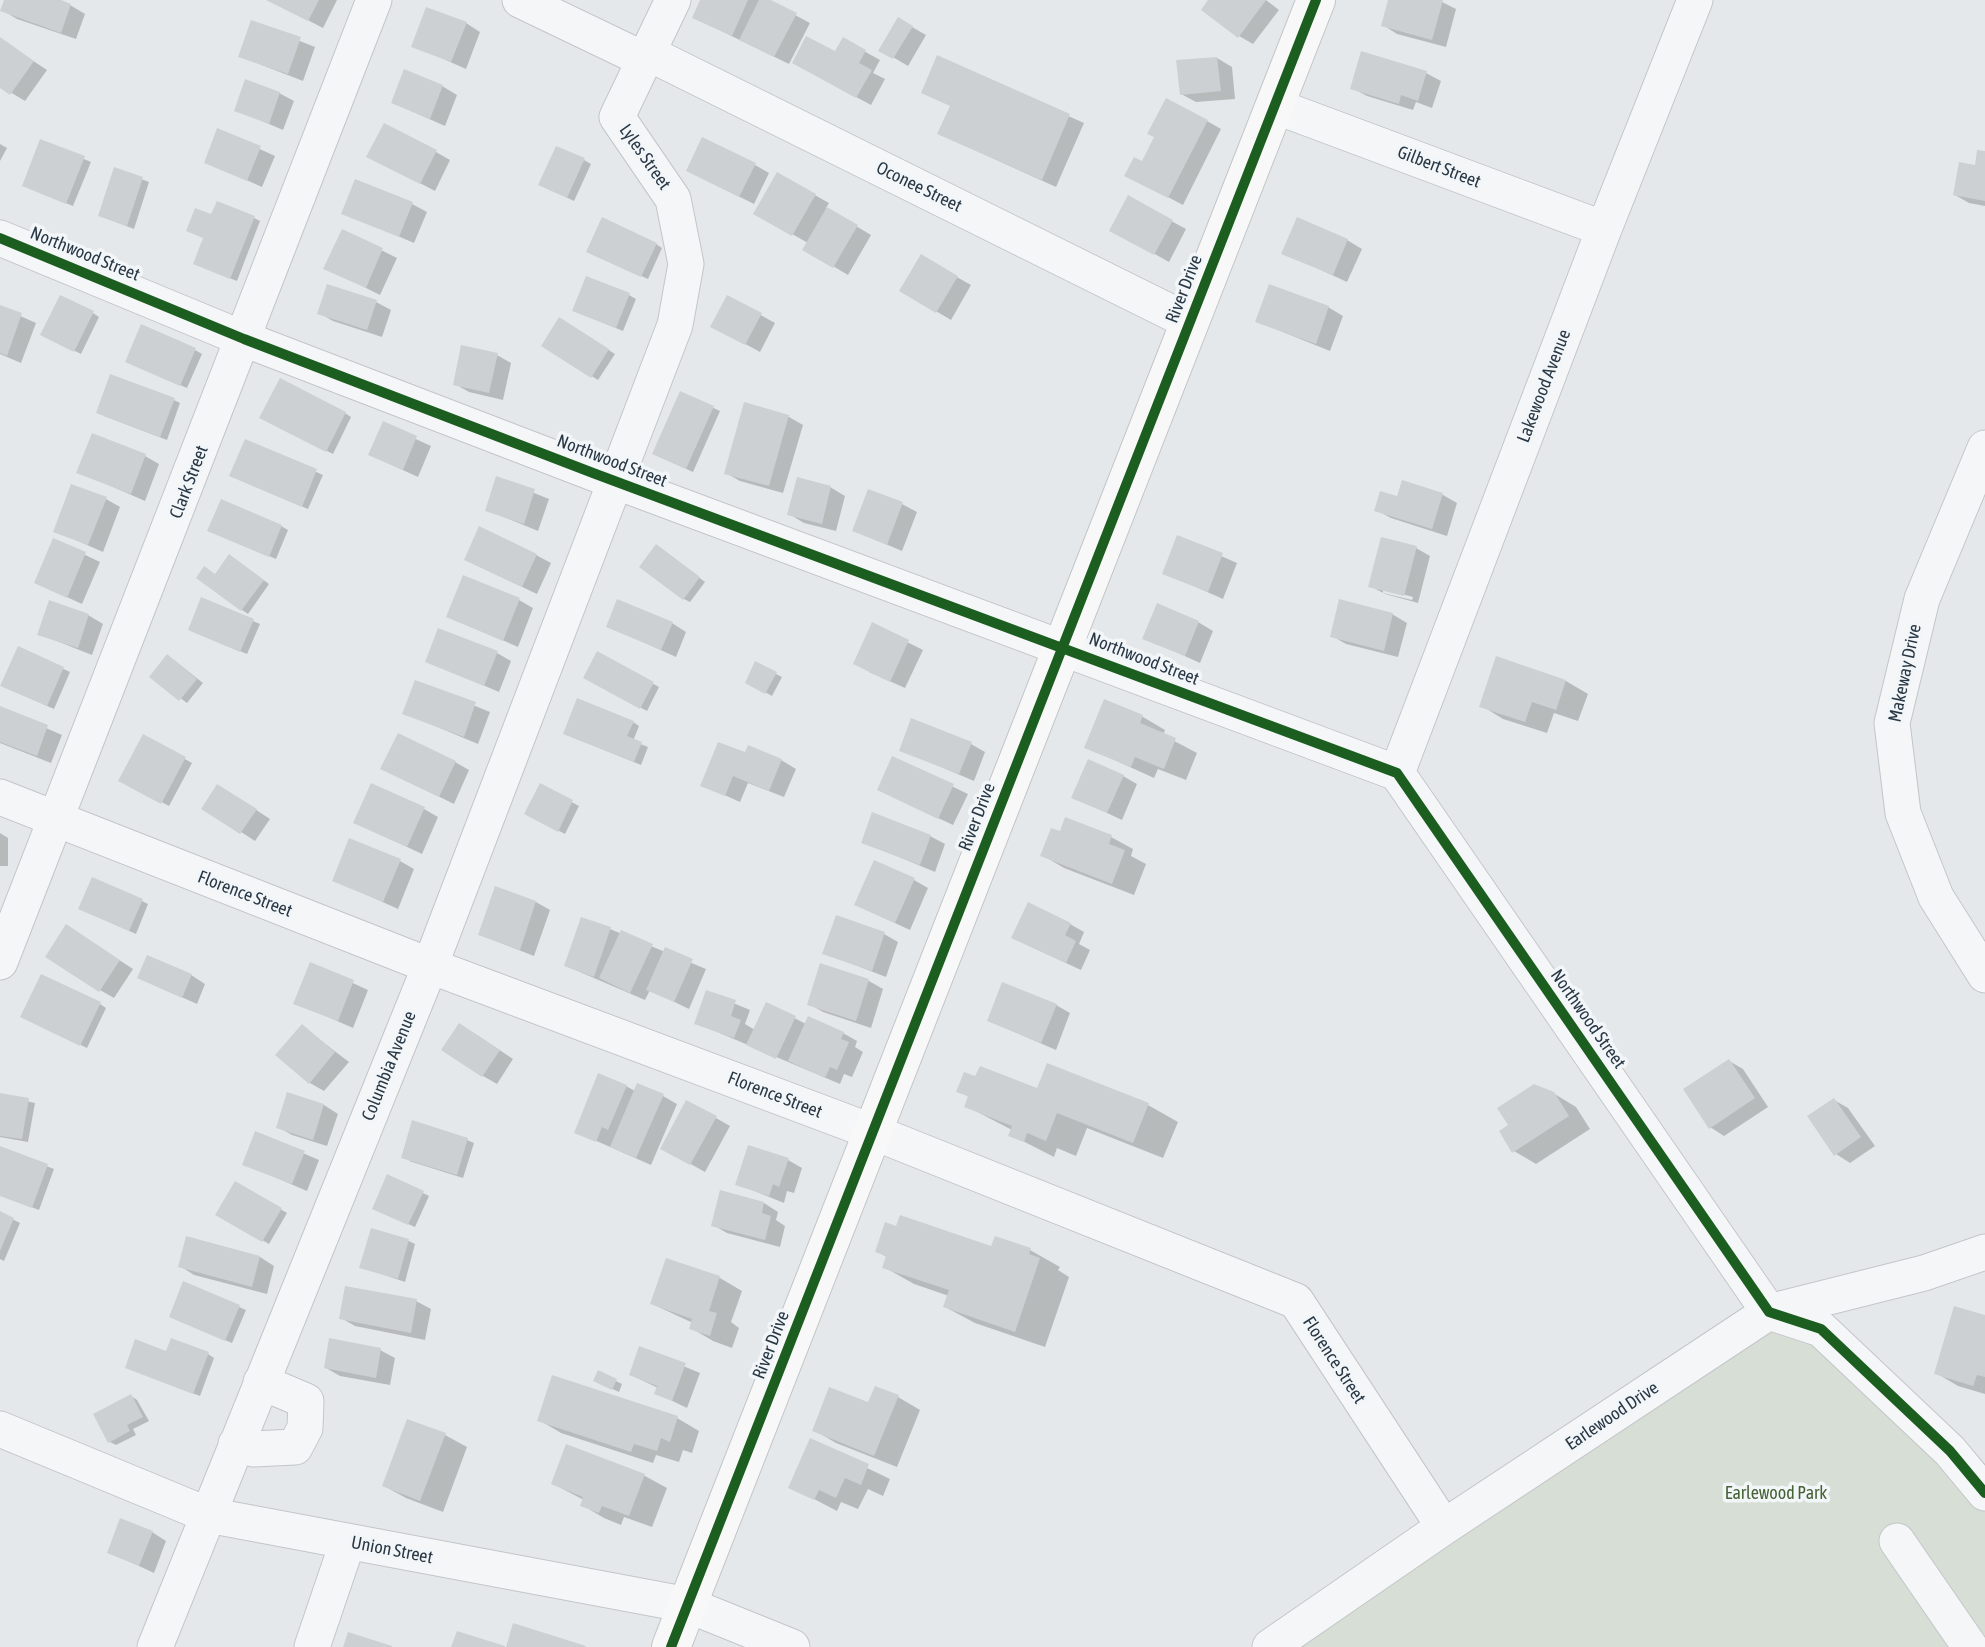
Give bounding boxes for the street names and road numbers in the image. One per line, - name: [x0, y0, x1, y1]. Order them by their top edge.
- street label: Lyles Street: [615, 120, 675, 194]
- street label: Gilbert Street: [1394, 141, 1484, 193]
- street label: Oconee Street: [873, 157, 965, 217]
- street label: Northwood Street: [27, 222, 143, 286]
- street label: River Drive: [1161, 252, 1207, 326]
- street label: Lakewood Avenue: [1513, 326, 1575, 446]
- street label: Northwood Street: [554, 430, 670, 492]
- street label: Clark Street: [165, 442, 213, 522]
- street label: Makeway Drive: [1884, 622, 1926, 724]
- street label: Northwood Street: [1086, 628, 1202, 690]
- street label: River Drive: [954, 780, 1000, 854]
- street label: Florence Street: [195, 866, 295, 922]
- street label: Northwood Street: [1546, 965, 1630, 1073]
- street label: Columbia Avenue: [357, 1008, 421, 1124]
- street label: Florence Street: [725, 1067, 825, 1123]
- street label: River Drive: [748, 1308, 794, 1382]
- street label: Florence Street: [1298, 1312, 1370, 1408]
- street label: Earlewood Drive: [1561, 1377, 1663, 1455]
- street label: Union Street: [349, 1532, 435, 1568]

